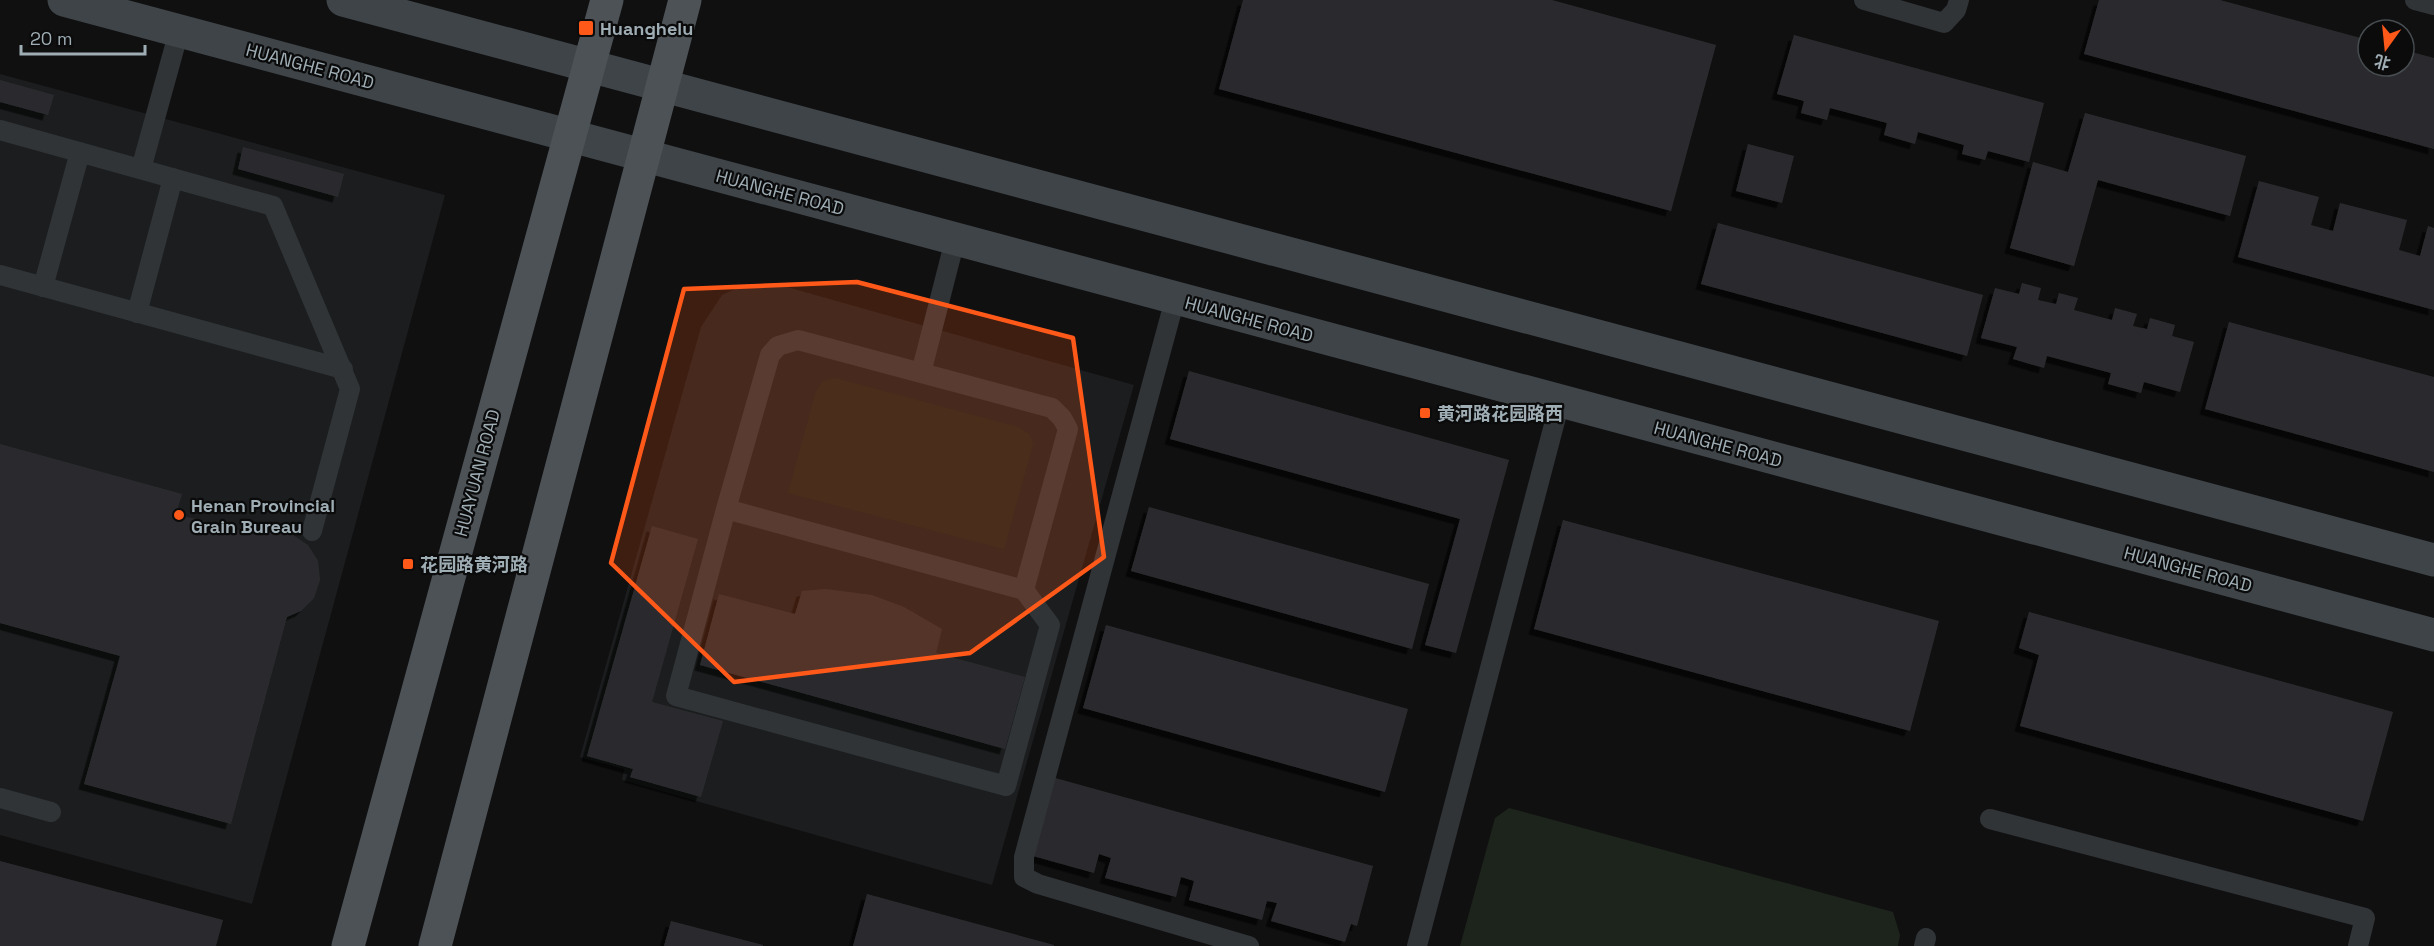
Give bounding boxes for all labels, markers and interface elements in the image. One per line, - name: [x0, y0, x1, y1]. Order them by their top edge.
- place label: Huanghelu: [600, 17, 693, 40]
- scale bar: [21, 18, 146, 56]
- north arrow: [2356, 18, 2416, 78]
- marker: Huanghelu: [577, 19, 595, 37]
- text: 20 m: [30, 27, 73, 50]
- street label: HUANGHE ROAD: [243, 38, 377, 94]
- text: 北: [2372, 50, 2393, 74]
- street label: HUANGHE ROAD: [713, 164, 847, 220]
- street label: HUANGHE ROAD: [1182, 291, 1316, 347]
- place label: 黄河路花园路西: [1437, 402, 1563, 425]
- marker: 黄河路花园路西: [1418, 406, 1432, 420]
- street label: HUAYUAN ROAD: [449, 407, 505, 539]
- street label: HUANGHE ROAD: [1651, 416, 1785, 472]
- place label: Henan Provincial Grain Bureau: [191, 494, 335, 538]
- marker: Henan Provincial Grain Bureau: [172, 508, 186, 522]
- street label: HUANGHE ROAD: [2121, 541, 2255, 597]
- place label: 花园路黄河路: [420, 553, 528, 576]
- marker: 花园路黄河路: [401, 557, 415, 571]

